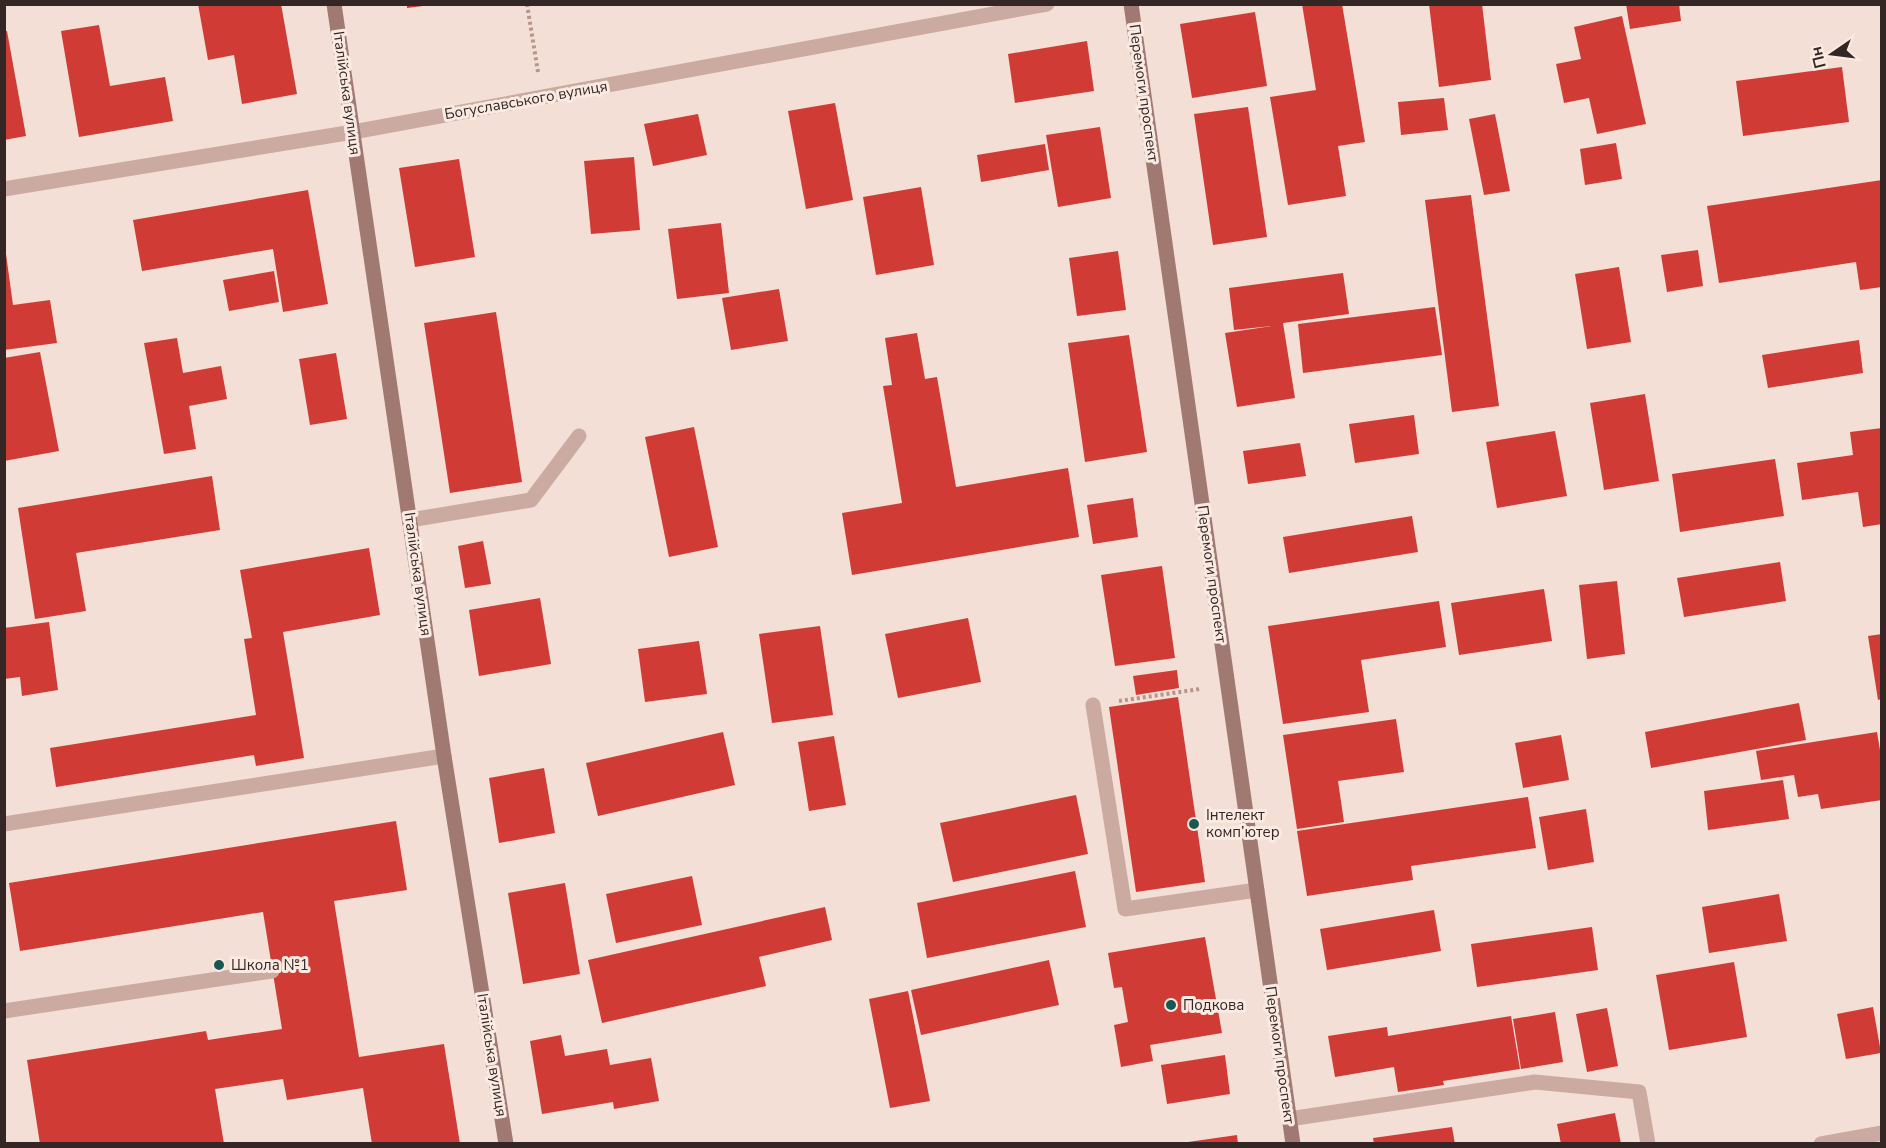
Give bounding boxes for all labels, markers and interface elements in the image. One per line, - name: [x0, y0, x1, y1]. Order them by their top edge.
- street label: Перемоги проспект: [1124, 23, 1164, 163]
- north arrow: [1802, 24, 1862, 84]
- street label: Італійська вулиця: [328, 30, 366, 156]
- text: Пн: [1805, 44, 1832, 71]
- street label: Богуславського вулиця: [443, 76, 609, 124]
- street label: Перемоги проспект: [1192, 504, 1232, 644]
- street label: Італійська вулиця: [399, 511, 437, 637]
- place label: Інтелект комп’ютер: [1206, 805, 1280, 842]
- marker: Інтелект комп’ютер: [1187, 817, 1201, 831]
- place label: Школа №1: [231, 955, 309, 975]
- marker: Школа №1: [212, 958, 226, 972]
- street label: Перемоги проспект: [1260, 985, 1300, 1125]
- street label: Італійська вулиця: [472, 992, 512, 1118]
- place label: Подкова: [1183, 995, 1244, 1015]
- marker: Подкова: [1164, 998, 1178, 1012]

